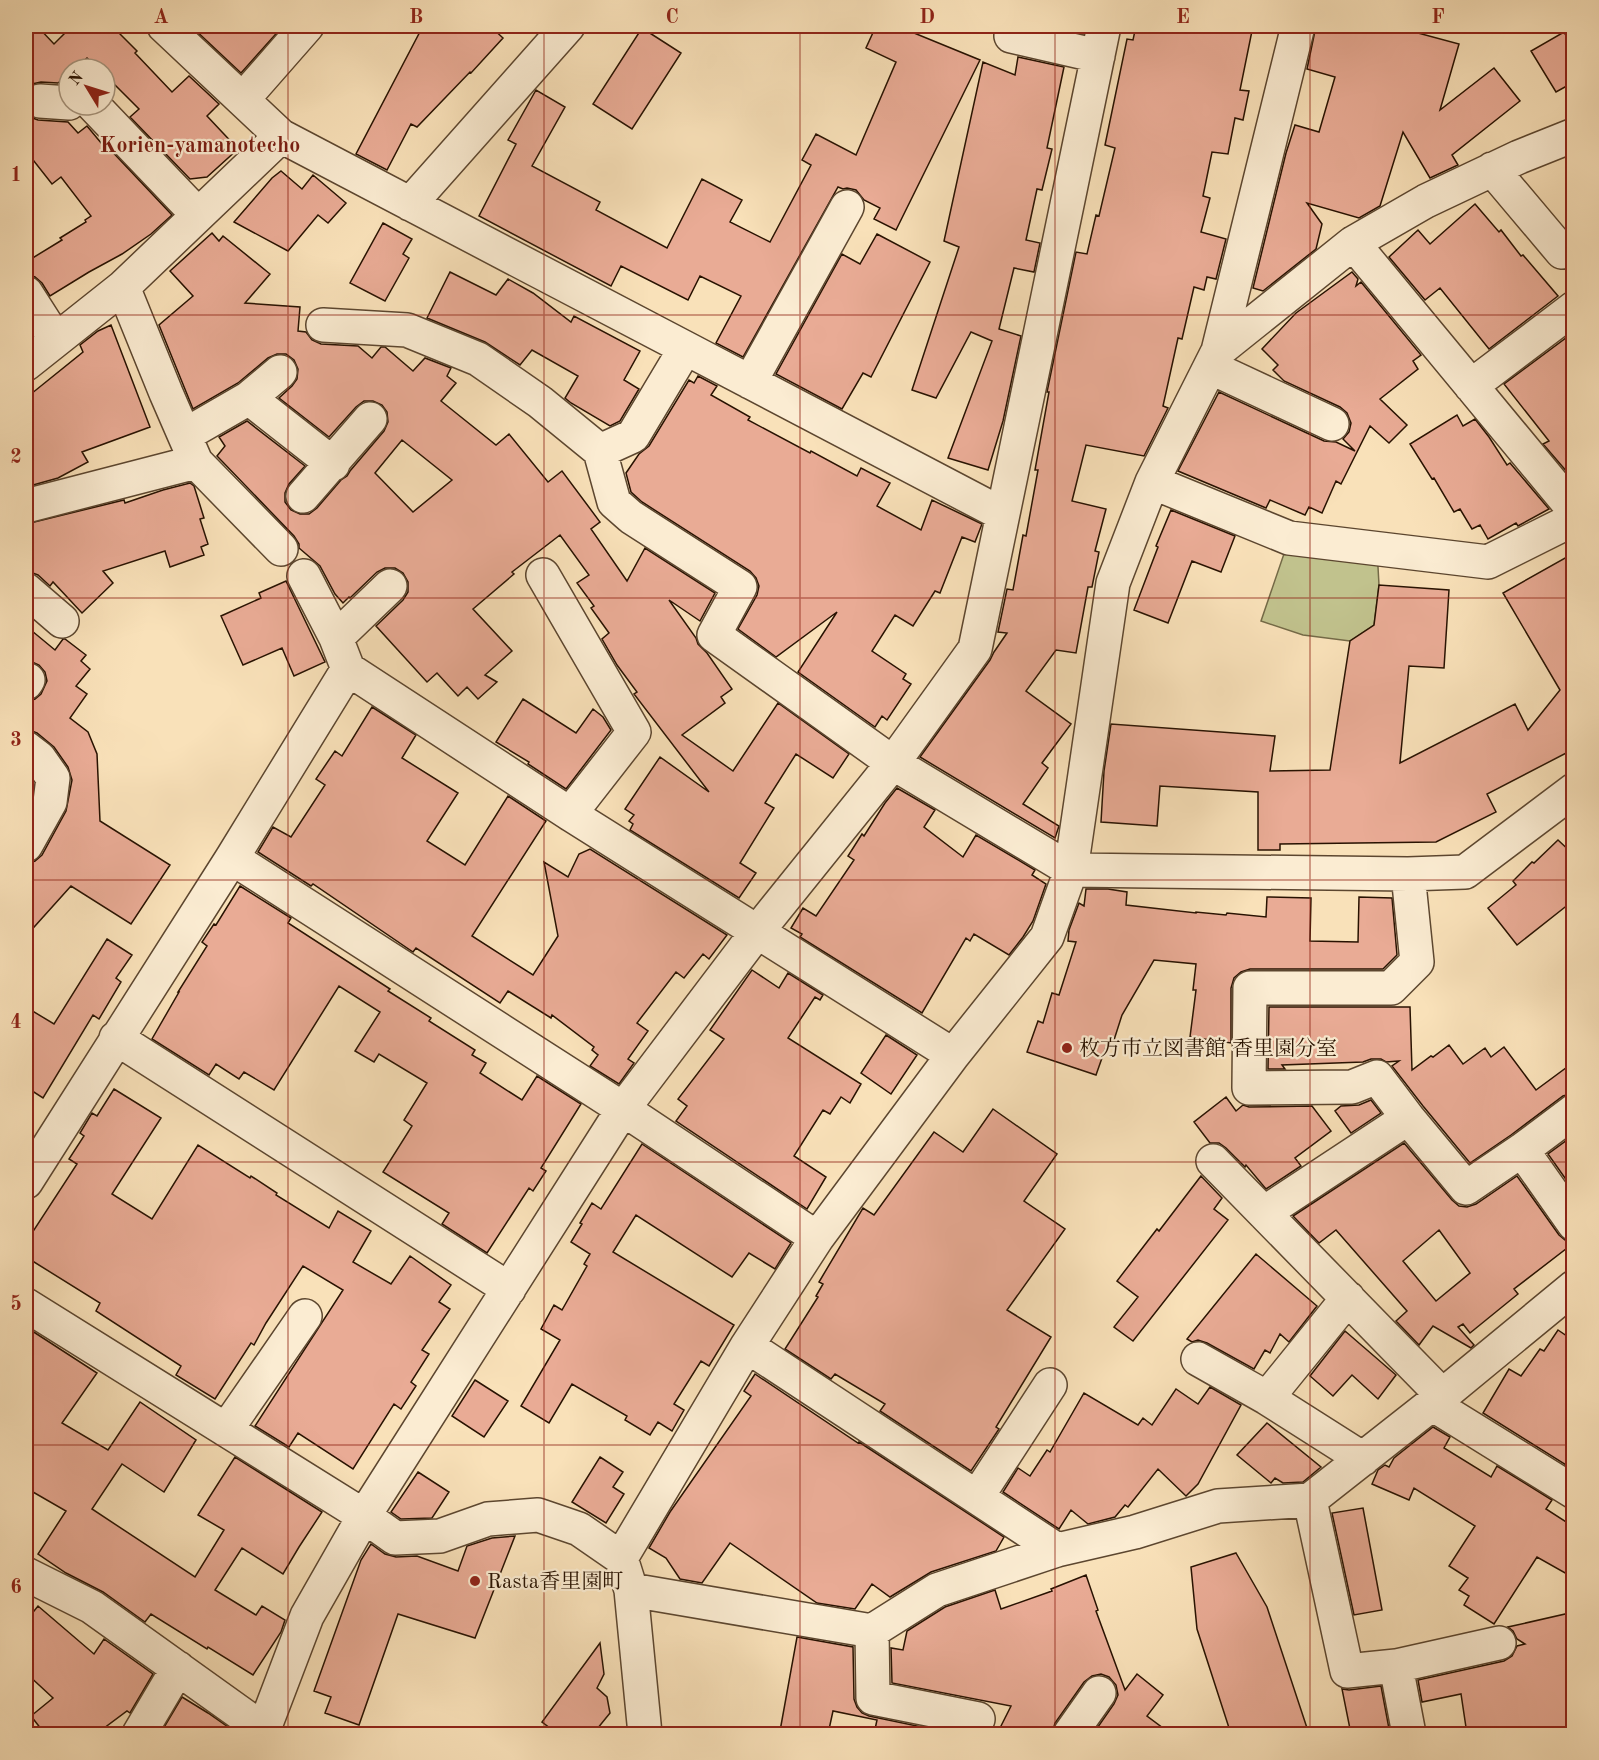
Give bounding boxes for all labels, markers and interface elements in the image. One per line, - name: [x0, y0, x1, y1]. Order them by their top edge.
- text: A: [153, 8, 169, 28]
- text: B: [409, 8, 423, 28]
- text: C: [665, 8, 679, 28]
- text: D: [919, 8, 935, 28]
- text: E: [1176, 8, 1190, 28]
- text: F: [1431, 8, 1445, 28]
- north arrow: [57, 57, 117, 117]
- text: N: [67, 69, 87, 89]
- district label: Korien-yamanotecho: [100, 135, 300, 157]
- text: 1: [10, 166, 22, 186]
- text: 2: [10, 448, 22, 468]
- text: 3: [10, 731, 22, 751]
- text: 4: [10, 1013, 22, 1033]
- place label: 枚方市立図書館 香里園分室: [1079, 1037, 1337, 1060]
- marker: 枚方市立図書館 香里園分室: [1060, 1041, 1074, 1055]
- text: 5: [10, 1294, 22, 1315]
- place label: Rasta香里園町: [487, 1570, 623, 1593]
- marker: Rasta香里園町: [468, 1574, 482, 1588]
- text: 6: [10, 1578, 22, 1598]

